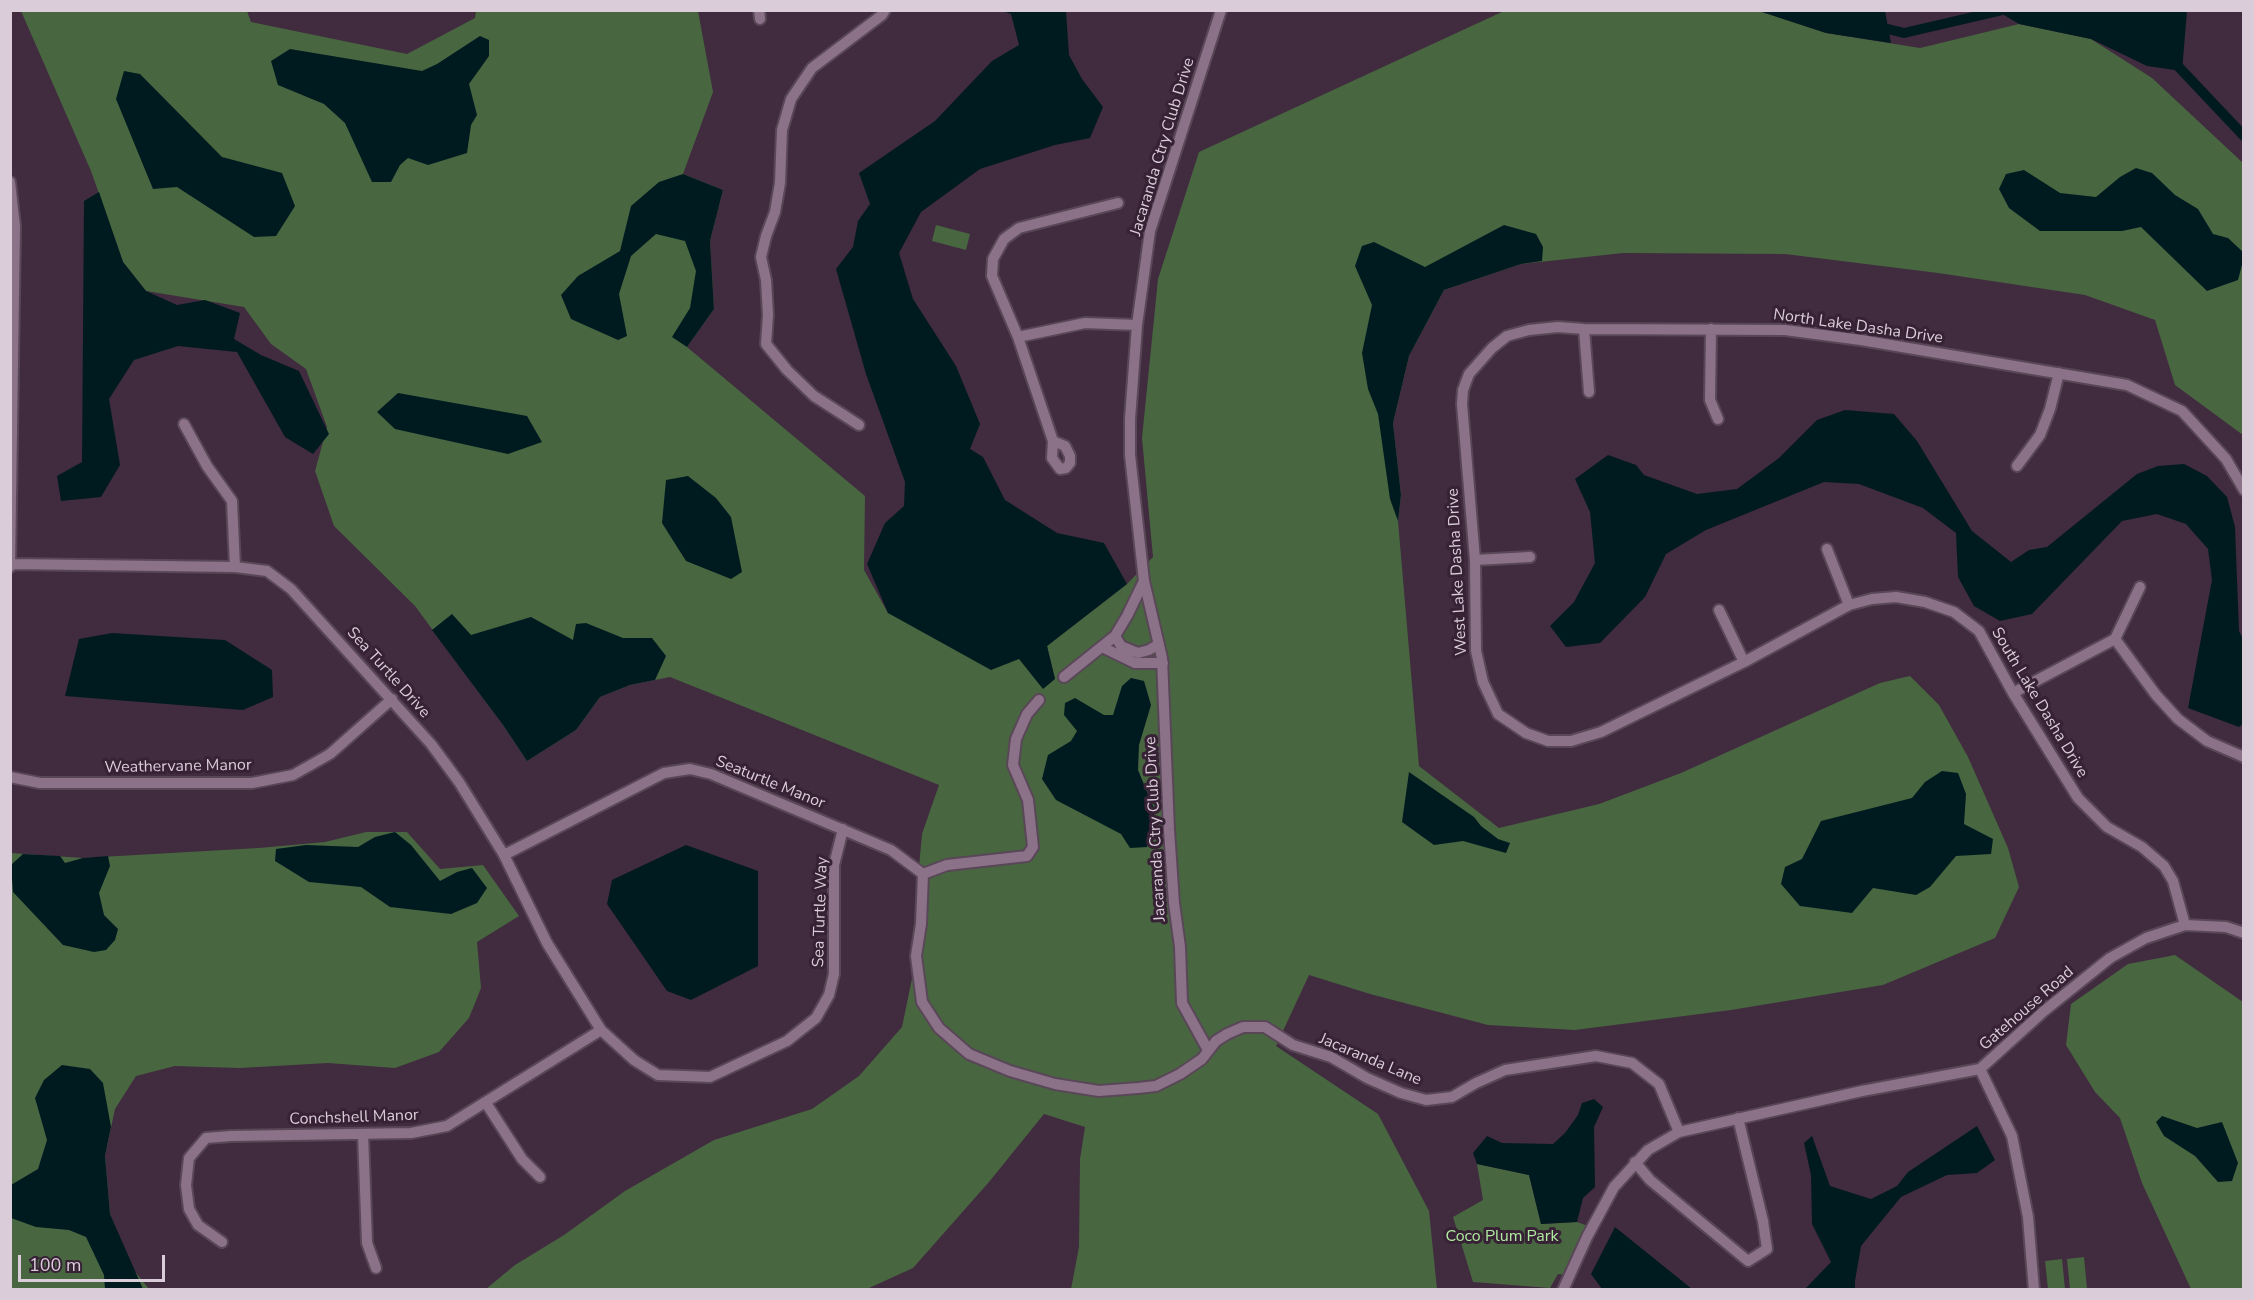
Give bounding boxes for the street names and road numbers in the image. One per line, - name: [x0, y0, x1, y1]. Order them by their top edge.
- street label: Jacaranda Ctry Club Drive: [1127, 56, 1199, 238]
- street label: North Lake Dasha Drive: [1772, 306, 1944, 348]
- street label: West Lake Dasha Drive: [1444, 488, 1472, 656]
- street label: Sea Turtle Drive: [342, 624, 434, 722]
- street label: South Lake Dasha Drive: [1987, 624, 2091, 782]
- street label: Jacaranda Ctry Club Drive: [1142, 736, 1170, 922]
- street label: Seaturtle Manor: [712, 752, 828, 814]
- street label: Weathervane Manor: [104, 756, 252, 778]
- street label: Sea Turtle Way: [809, 856, 833, 968]
- street label: Gatehouse Road: [1976, 963, 2078, 1055]
- street label: Jacaranda Lane: [1316, 1030, 1424, 1090]
- street label: Conchshell Manor: [289, 1106, 419, 1130]

